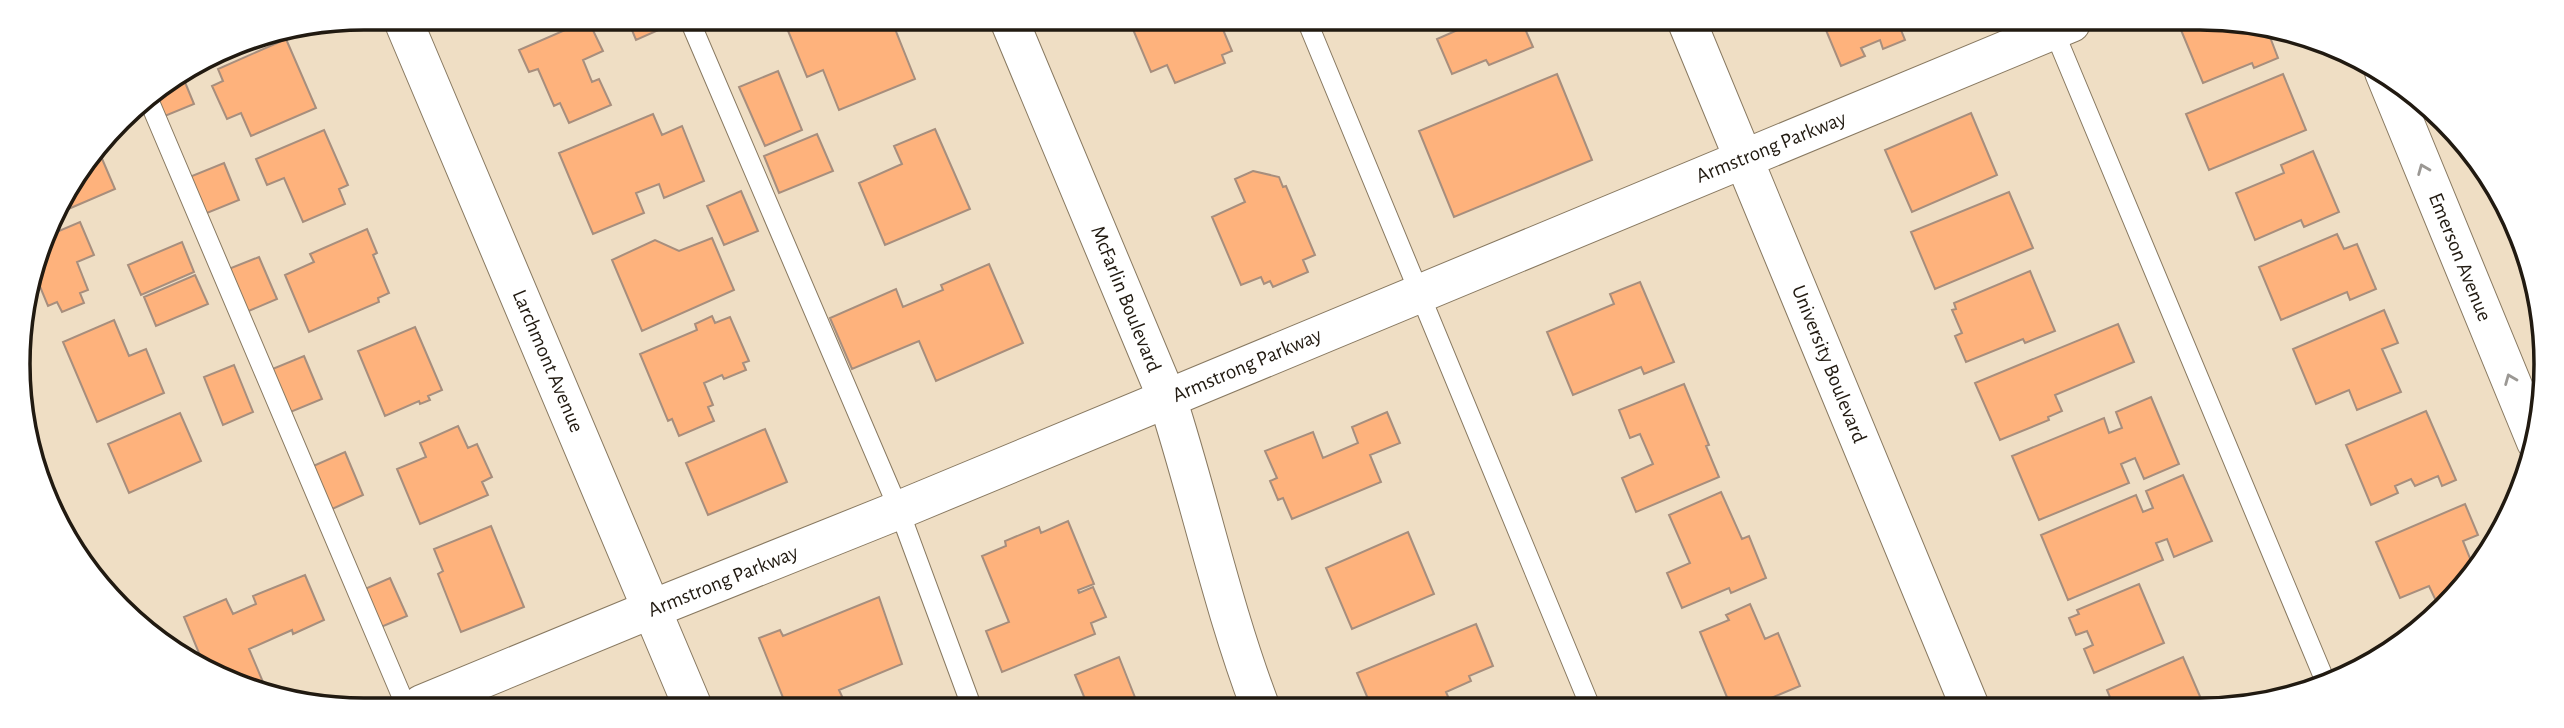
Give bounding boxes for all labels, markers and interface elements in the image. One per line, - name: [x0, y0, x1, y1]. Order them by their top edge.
- street label: Armstrong Parkway: [1693, 107, 1849, 187]
- one-way arrow: [2418, 163, 2432, 175]
- street label: Emerson Avenue: [2425, 190, 2495, 324]
- street label: McFarlin Boulevard: [1087, 223, 1165, 375]
- street label: University Boulevard: [1788, 282, 1870, 446]
- street label: Larchmont Avenue: [508, 287, 588, 435]
- street label: Armstrong Parkway: [1169, 324, 1325, 406]
- one-way arrow: [2505, 373, 2519, 385]
- street label: Armstrong Parkway: [645, 541, 801, 621]

